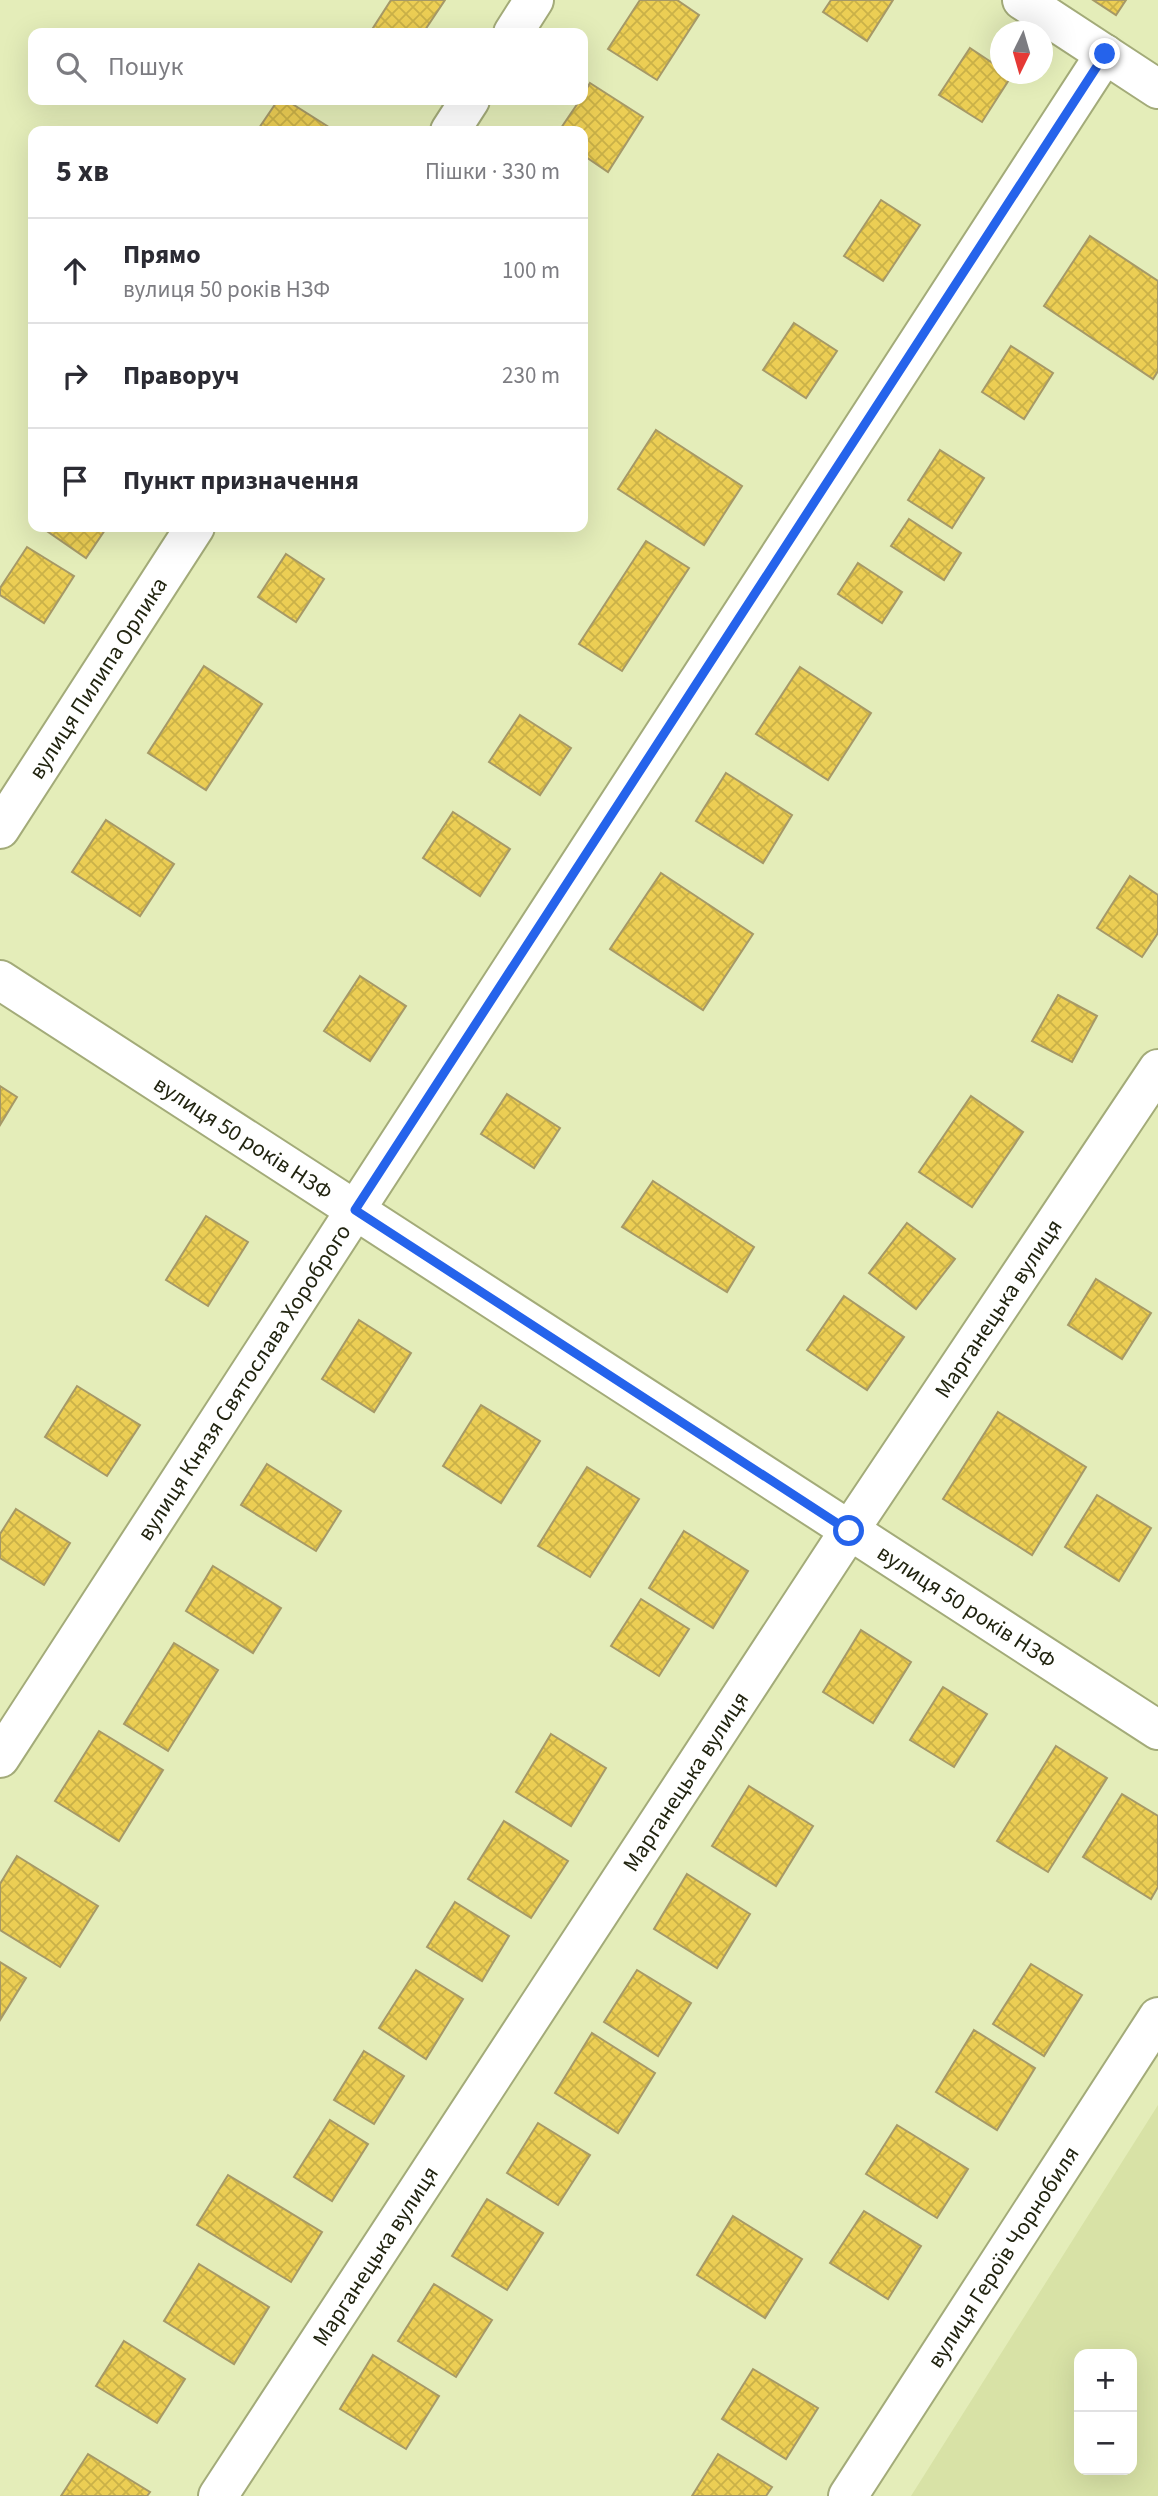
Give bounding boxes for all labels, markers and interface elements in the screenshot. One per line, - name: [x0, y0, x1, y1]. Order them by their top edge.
- north arrow: [990, 21, 1053, 84]
- search box: [28, 28, 588, 105]
- route end: [1089, 38, 1120, 69]
- icon: search: [52, 48, 90, 86]
- text: Пошук: [108, 48, 183, 85]
- text: 5 хв: [56, 150, 109, 193]
- text: Пішки · 330 m: [425, 155, 560, 188]
- text: Прямо: [123, 236, 201, 273]
- icon: ahead: [56, 252, 94, 290]
- text: 100 m: [502, 254, 560, 287]
- text: вулиця 50 років НЗФ: [123, 273, 330, 306]
- icon: right: [56, 357, 94, 395]
- text: Праворуч: [123, 357, 239, 394]
- text: 230 m: [502, 359, 560, 392]
- icon: arrive: [56, 462, 94, 500]
- text: Пункт призначення: [123, 462, 359, 499]
- street label: вулиця Пилипа Орлика: [20, 570, 175, 785]
- street label: вулиця 50 років НЗФ: [147, 1067, 339, 1208]
- street label: Марганецька вулиця: [926, 1212, 1070, 1404]
- street label: вулиця Князя Святослава Хороброго: [129, 1217, 359, 1547]
- route start: [833, 1515, 864, 1546]
- street label: вулиця 50 років НЗФ: [871, 1536, 1063, 1676]
- street label: Марганецька вулиця: [614, 1685, 756, 1878]
- street label: вулиця Героїв Чорнобиля: [919, 2139, 1087, 2374]
- street label: Марганецька вулиця: [304, 2159, 446, 2352]
- map controls: [1074, 2349, 1137, 2475]
- button: +: [1074, 2349, 1137, 2412]
- button: −: [1074, 2412, 1137, 2475]

